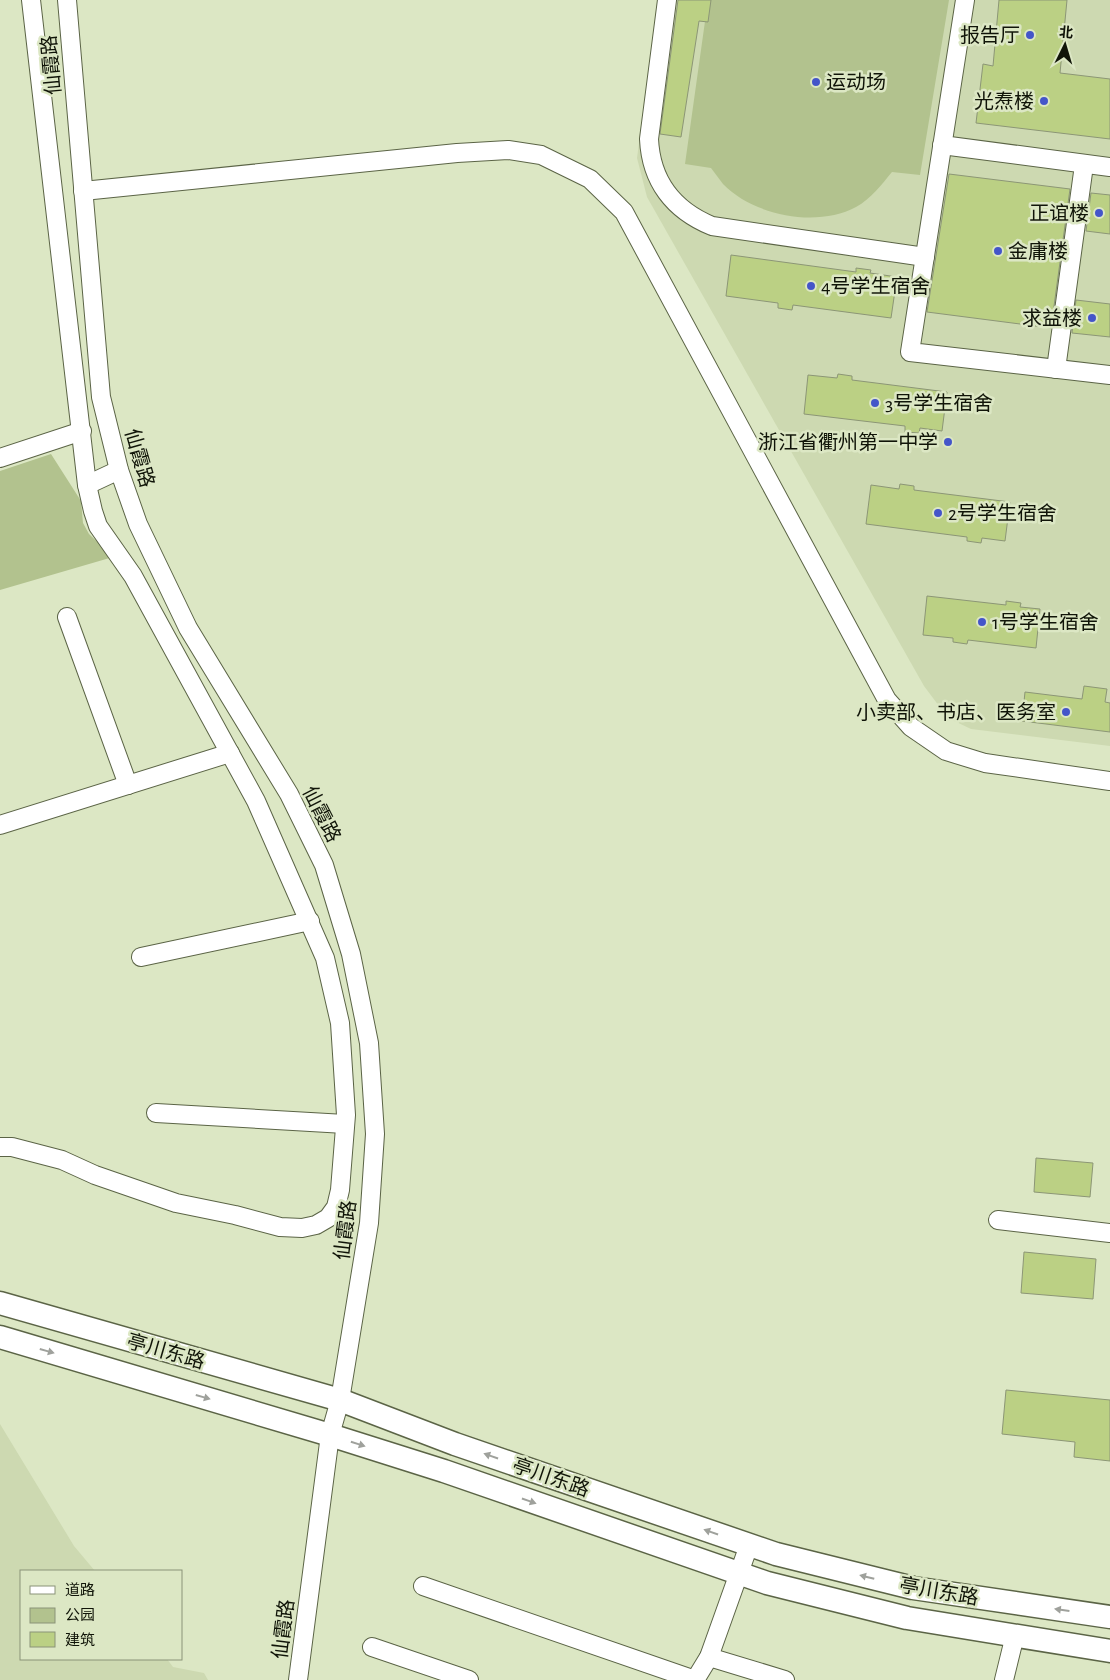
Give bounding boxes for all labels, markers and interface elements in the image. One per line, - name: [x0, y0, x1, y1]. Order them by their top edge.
- north arrow: [1040, 20, 1090, 70]
- text: 北: [1058, 24, 1074, 41]
- place label: 报告厅: [960, 25, 1020, 46]
- marker: 报告厅: [1024, 29, 1036, 41]
- street label: 仙霞路: [38, 34, 65, 96]
- place label: 运动场: [826, 72, 886, 93]
- marker: 运动场: [810, 76, 822, 88]
- place label: 光焘楼: [974, 91, 1034, 112]
- marker: 光焘楼: [1038, 95, 1050, 107]
- place label: 正谊楼: [1029, 203, 1089, 224]
- marker: 正谊楼: [1093, 207, 1105, 219]
- place label: 金庸楼: [1008, 241, 1068, 262]
- marker: 金庸楼: [992, 245, 1004, 257]
- place label: 4号学生宿舍: [821, 276, 931, 297]
- marker: 4号学生宿舍: [805, 280, 817, 292]
- place label: 求益楼: [1022, 308, 1082, 329]
- marker: 求益楼: [1086, 312, 1098, 324]
- place label: 3号学生宿舍: [885, 393, 993, 414]
- marker: 3号学生宿舍: [869, 397, 881, 409]
- street label: 仙霞路: [121, 426, 158, 490]
- place label: 浙江省衢州第一中学: [758, 432, 938, 453]
- marker: 浙江省衢州第一中学: [942, 436, 954, 448]
- place label: 2号学生宿舍: [948, 503, 1057, 524]
- marker: 2号学生宿舍: [932, 507, 944, 519]
- place label: 1号学生宿舍: [992, 612, 1099, 633]
- marker: 1号学生宿舍: [976, 616, 988, 628]
- place label: 小卖部、书店、医务室: [856, 701, 1056, 723]
- marker: 小卖部、书店、医务室: [1060, 706, 1072, 718]
- street label: 仙霞路: [299, 783, 345, 846]
- street label: 仙霞路: [331, 1199, 360, 1261]
- street label: 亭川东路: [125, 1329, 207, 1373]
- one-way arrow: [39, 1348, 54, 1356]
- one-way arrow: [195, 1394, 210, 1402]
- one-way arrow: [351, 1441, 366, 1448]
- one-way arrow: [484, 1452, 499, 1459]
- street label: 亭川东路: [510, 1454, 592, 1500]
- one-way arrow: [522, 1497, 537, 1505]
- one-way arrow: [704, 1528, 719, 1535]
- legend: [20, 1570, 182, 1660]
- one-way arrow: [860, 1573, 875, 1581]
- street label: 亭川东路: [898, 1573, 980, 1609]
- text: 道路: [65, 1582, 95, 1598]
- street label: 仙霞路: [269, 1598, 298, 1660]
- one-way arrow: [1053, 1606, 1069, 1614]
- text: 公园: [65, 1607, 95, 1623]
- text: 建筑: [65, 1632, 95, 1648]

